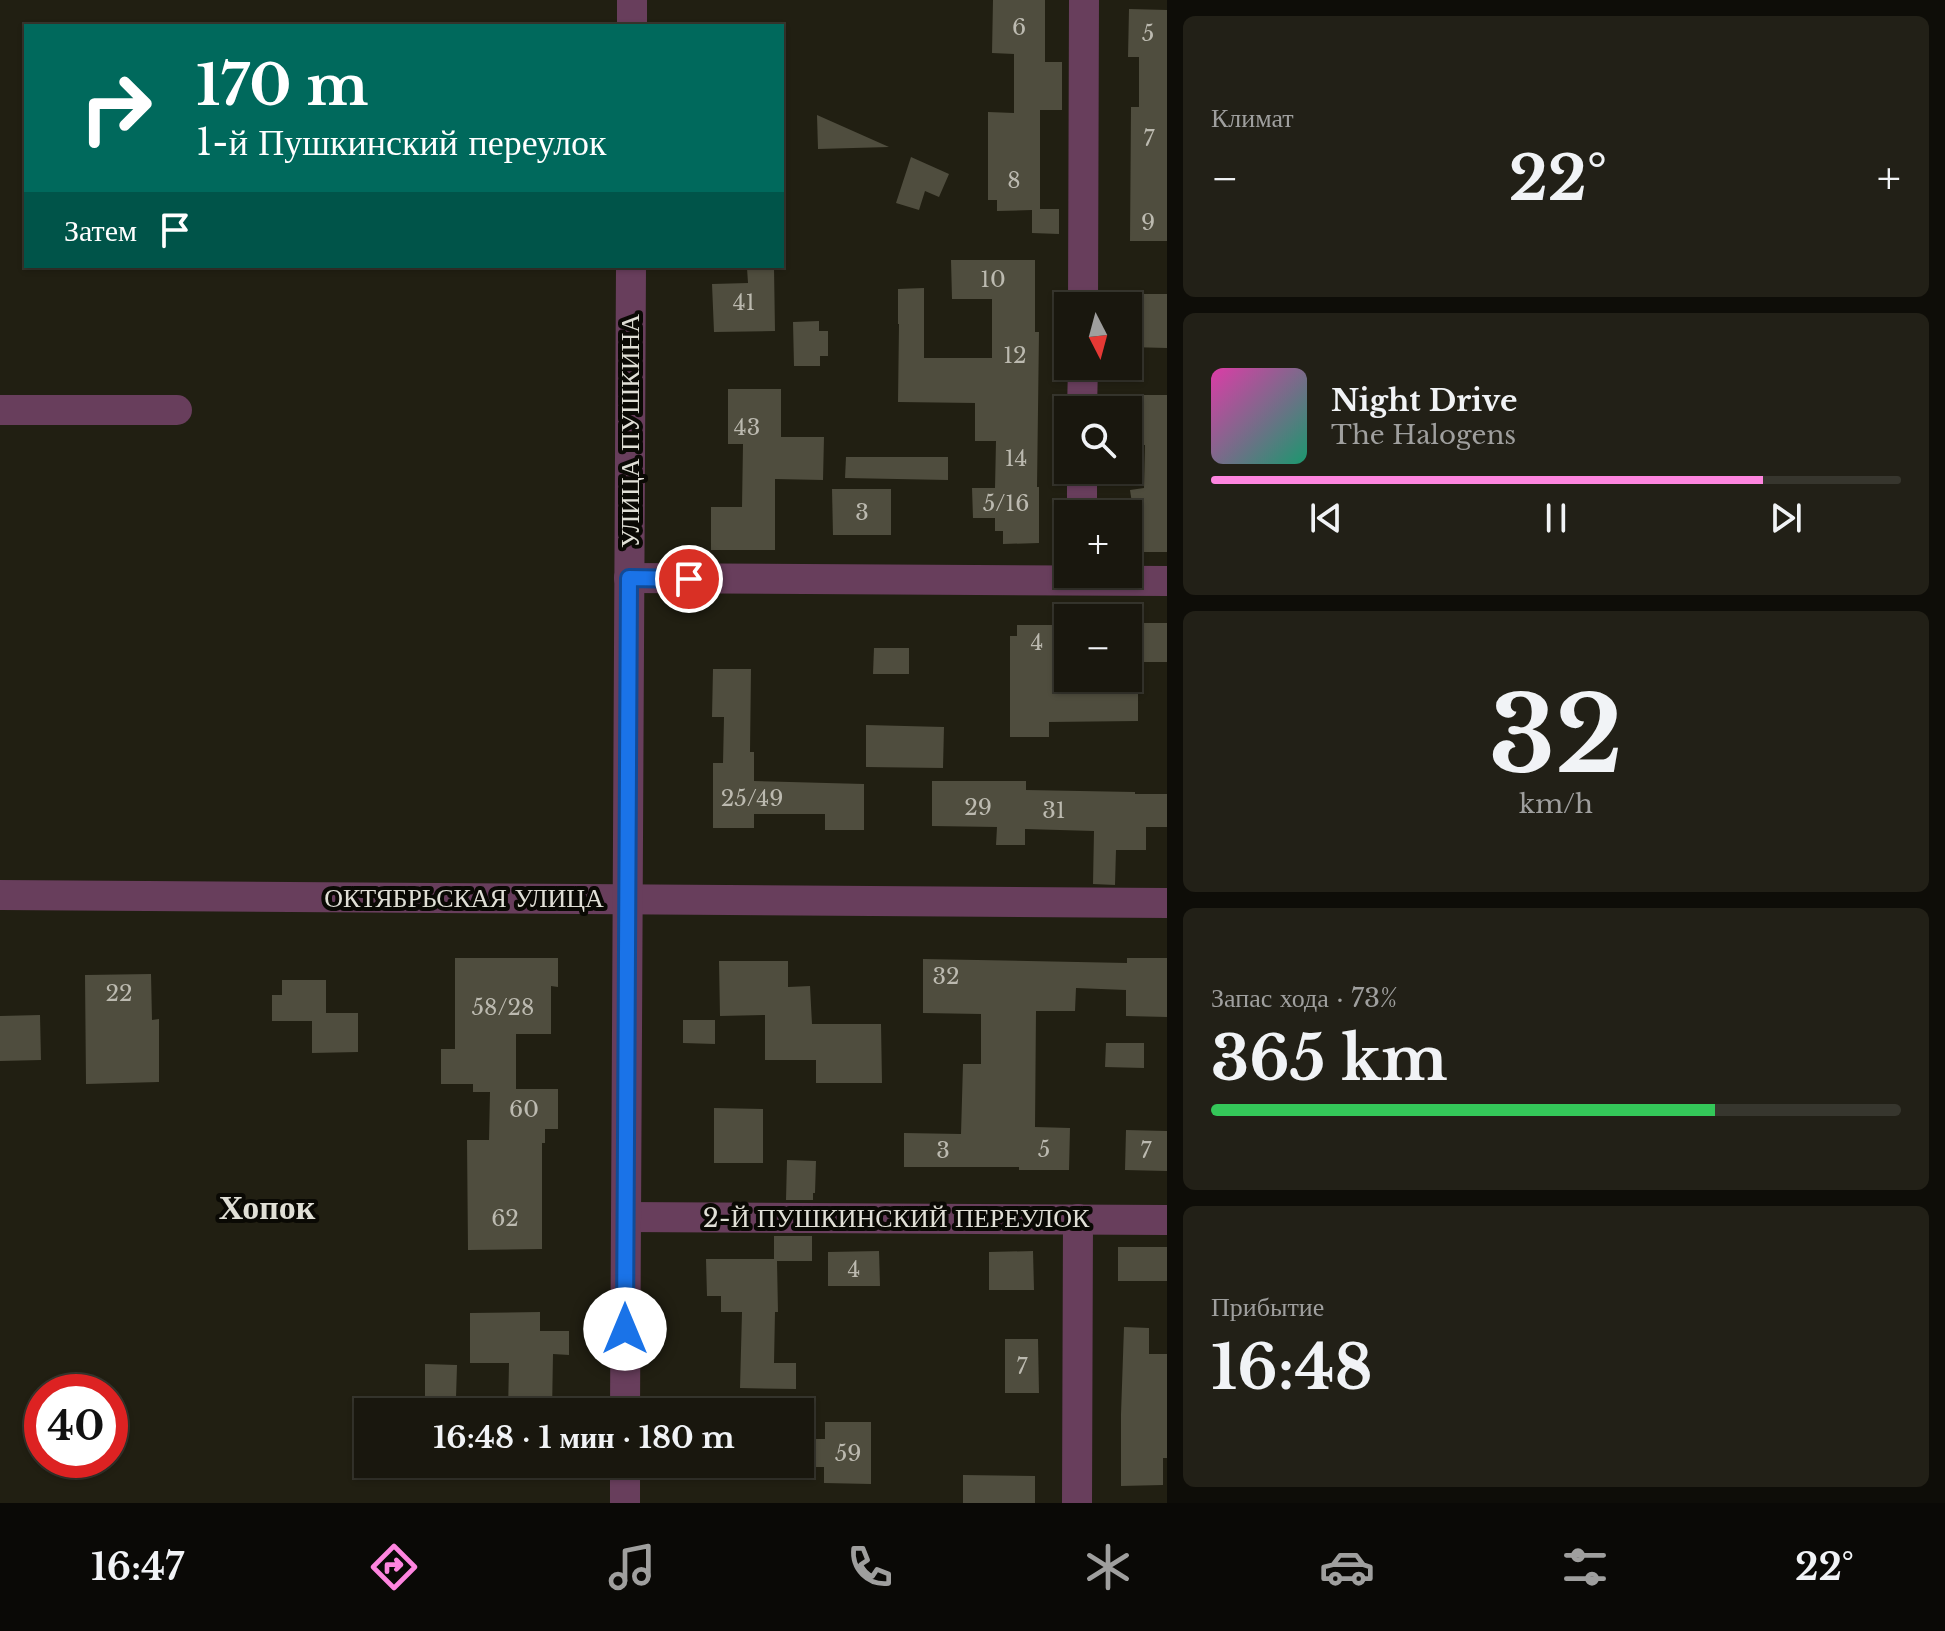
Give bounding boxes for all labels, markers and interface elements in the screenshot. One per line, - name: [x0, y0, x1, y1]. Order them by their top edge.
- house number: 6: [1012, 14, 1026, 41]
- house number: 5: [1142, 20, 1154, 47]
- text: 170 m: [196, 51, 368, 120]
- icon: right: [64, 56, 168, 160]
- text: Климат: [1211, 102, 1294, 134]
- text: 1-й Пушкинский переулок: [196, 120, 607, 165]
- house number: 7: [1143, 125, 1155, 152]
- text: 22°: [1509, 142, 1607, 216]
- text: −: [1211, 151, 1239, 206]
- text: +: [1877, 151, 1901, 206]
- house number: 8: [1007, 167, 1021, 194]
- icon: arrive: [153, 208, 197, 252]
- house number: 9: [1141, 209, 1155, 236]
- text: Затем: [64, 212, 137, 249]
- house number: 10: [980, 266, 1006, 293]
- house number: 41: [733, 289, 755, 316]
- north arrow: [1054, 292, 1142, 380]
- map controls: [1054, 292, 1142, 692]
- street label: УЛИЦА ПУШКИНА: [614, 314, 646, 548]
- house number: 12: [1003, 342, 1027, 369]
- text: Night Drive: [1331, 382, 1517, 419]
- button: search: [1054, 396, 1142, 484]
- house number: 43: [734, 414, 760, 441]
- text: The Halogens: [1331, 419, 1516, 451]
- house number: 14: [1005, 445, 1027, 472]
- house number: 5/16: [983, 490, 1029, 517]
- icon: previous: [1304, 496, 1348, 540]
- icon: pause: [1534, 496, 1578, 540]
- icon: next: [1764, 496, 1808, 540]
- house number: 3: [855, 499, 869, 526]
- button: +: [1054, 500, 1142, 588]
- pin: [655, 545, 723, 613]
- icon: arrive: [667, 557, 711, 601]
- button: −: [1054, 604, 1142, 692]
- house number: 4: [1031, 629, 1043, 656]
- text: 32: [1489, 671, 1623, 800]
- house number: 25/49: [721, 785, 783, 812]
- text: km/h: [1519, 788, 1593, 820]
- house number: 29: [964, 794, 992, 821]
- house number: 31: [1042, 797, 1066, 824]
- street label: ОКТЯБРЬСКАЯ УЛИЦА: [324, 882, 604, 914]
- house number: 32: [932, 963, 960, 990]
- house number: 22: [105, 980, 133, 1007]
- text: Запас хода · 73%: [1211, 982, 1398, 1014]
- house number: 58/28: [472, 994, 534, 1021]
- text: 365 km: [1211, 1022, 1448, 1096]
- house number: 60: [509, 1096, 539, 1123]
- house number: 5: [1038, 1136, 1050, 1163]
- house number: 3: [936, 1137, 950, 1164]
- house number: 7: [1140, 1137, 1152, 1164]
- district label: Хопок: [219, 1186, 316, 1228]
- street label: 2-Й ПУШКИНСКИЙ ПЕРЕУЛОК: [703, 1202, 1090, 1234]
- house number: 62: [491, 1205, 519, 1232]
- house number: 4: [848, 1256, 860, 1283]
- position arrow: [583, 1287, 667, 1371]
- text: Прибытие: [1211, 1291, 1324, 1323]
- text: 16:48: [1211, 1331, 1373, 1405]
- house number: 7: [1016, 1353, 1028, 1380]
- speed limit sign: 40: [24, 1374, 128, 1478]
- text: 16:48 · 1 мин · 180 m: [433, 1419, 735, 1456]
- house number: 59: [835, 1440, 861, 1467]
- icon: directions: [366, 1539, 422, 1595]
- icon: music: [604, 1539, 660, 1595]
- icon: phone: [842, 1539, 898, 1595]
- icon: climate: [1080, 1539, 1136, 1595]
- icon: car: [1319, 1539, 1375, 1595]
- icon: filters: [1557, 1539, 1613, 1595]
- text: 16:47: [91, 1545, 184, 1590]
- text: 22°: [1795, 1545, 1854, 1590]

